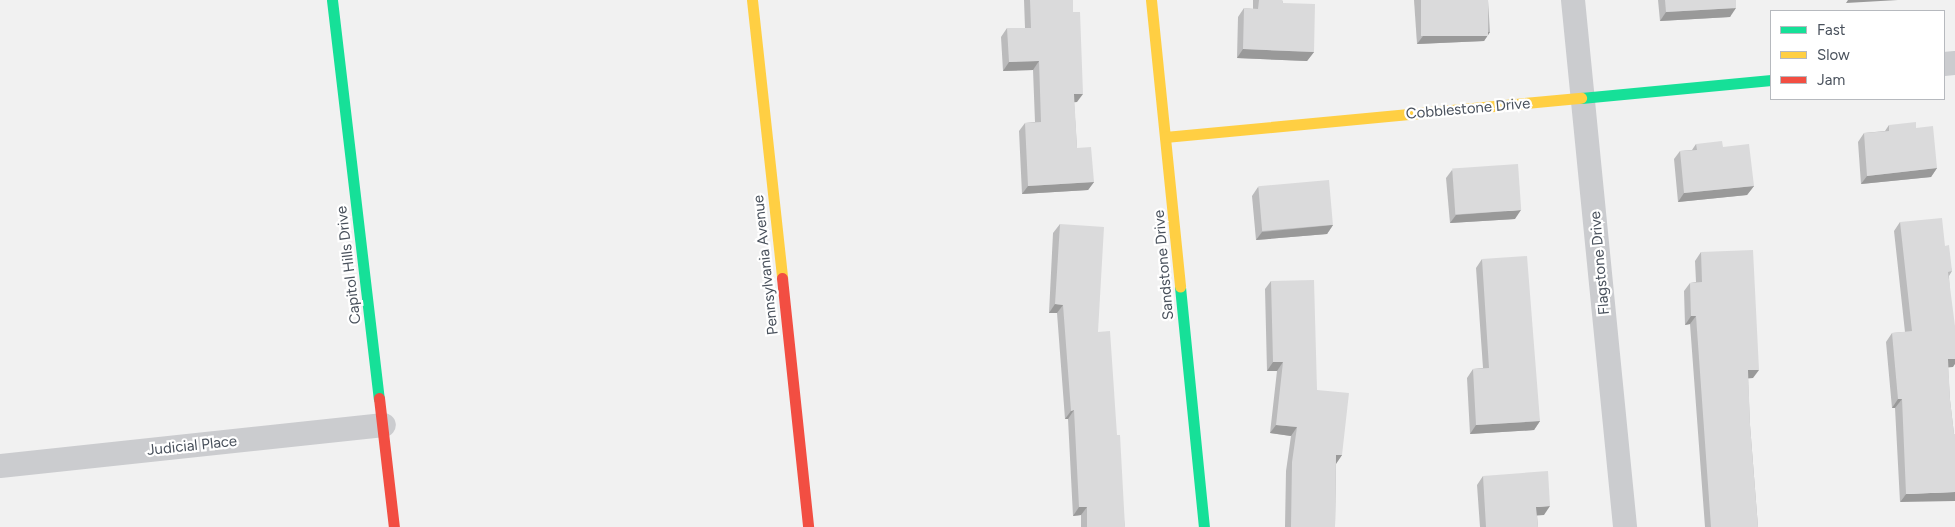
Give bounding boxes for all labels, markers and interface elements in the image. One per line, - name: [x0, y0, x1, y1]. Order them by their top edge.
- legend: [1770, 10, 1945, 100]
- text: Fast: [1817, 21, 1845, 39]
- text: Slow: [1817, 46, 1850, 64]
- text: Jam: [1817, 71, 1845, 89]
- street label: Cobblestone Drive: [1405, 95, 1531, 123]
- street label: Pennsylvania Avenue: [750, 194, 782, 336]
- street label: Capitol Hills Drive: [333, 205, 365, 325]
- street label: Sandstone Drive: [1150, 209, 1178, 321]
- street label: Flagstone Drive: [1586, 210, 1614, 316]
- street label: Judicial Place: [146, 432, 238, 460]

